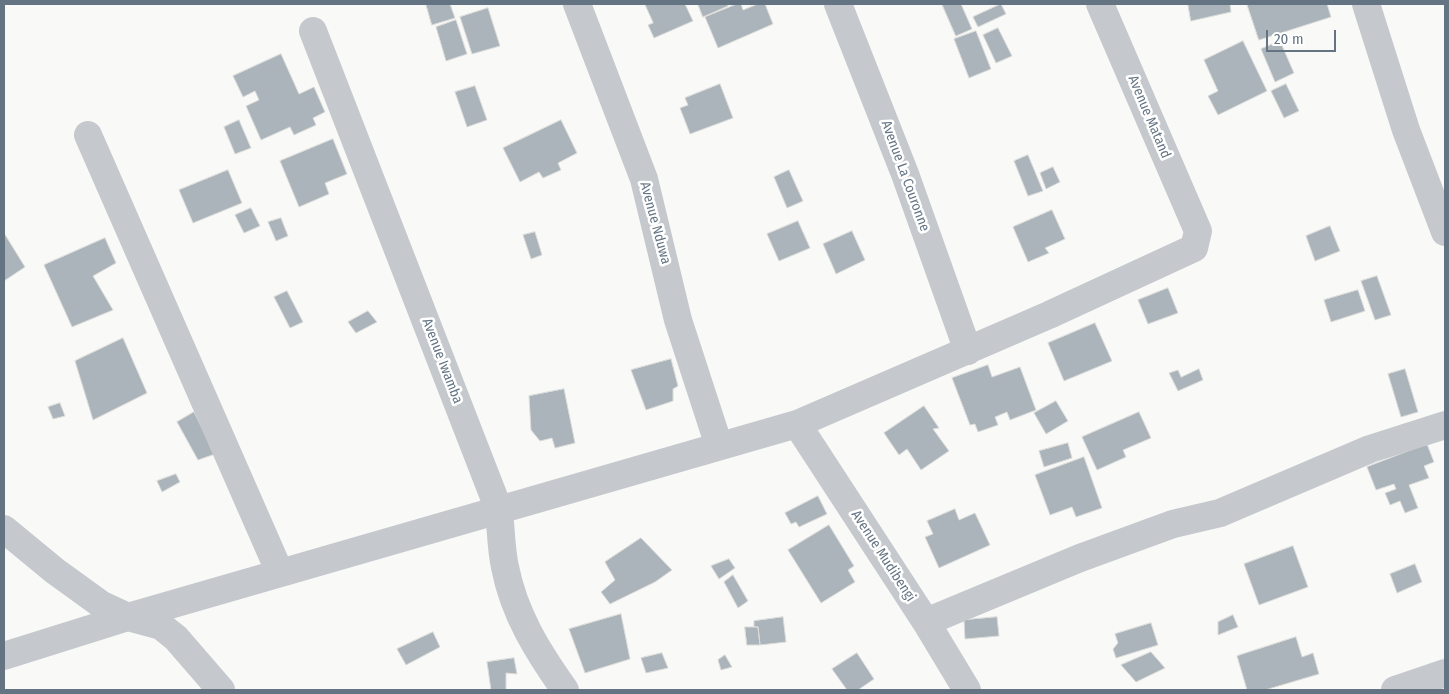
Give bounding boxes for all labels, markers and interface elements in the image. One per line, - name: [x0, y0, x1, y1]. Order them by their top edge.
- scale bar: [1269, 20, 1339, 52]
- text: 20 m: [1274, 30, 1304, 48]
- street label: Avenue Matand: [1124, 73, 1174, 161]
- street label: Avenue La Couronne: [877, 118, 933, 234]
- street label: Avenue Nduwa: [636, 180, 674, 266]
- street label: Avenue Iwamba: [418, 316, 466, 406]
- street label: Avenue Mudibengi: [847, 507, 919, 605]

